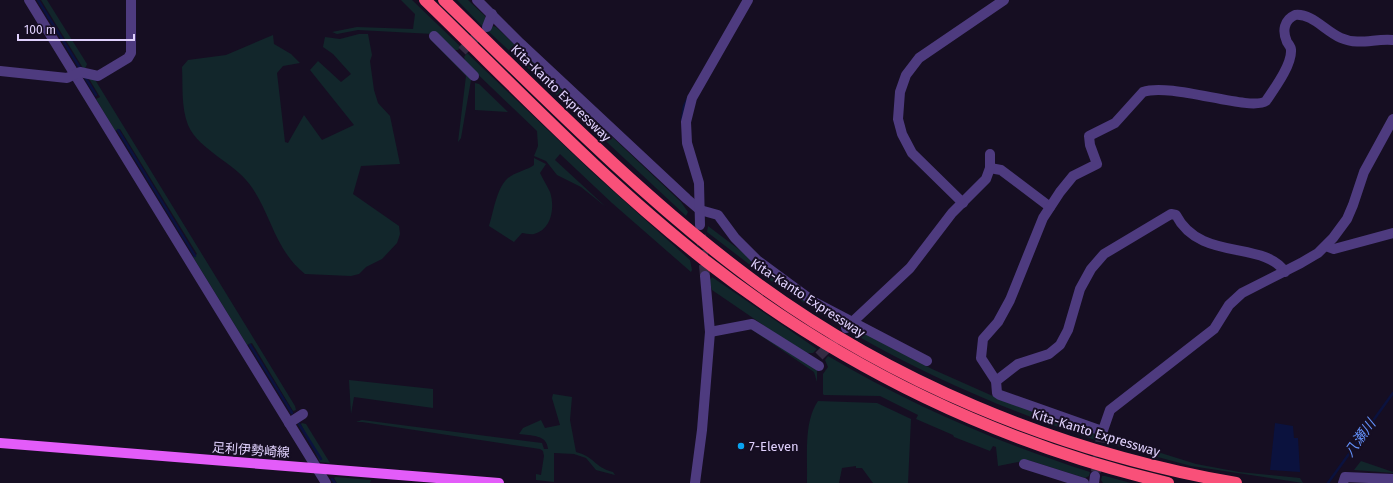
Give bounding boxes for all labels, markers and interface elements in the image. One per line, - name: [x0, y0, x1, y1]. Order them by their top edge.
- scale bar: [18, 16, 134, 42]
- text: 100 m: [24, 23, 56, 37]
- street label: Kita-Kanto Expressway: [508, 41, 614, 145]
- street label: Kita-Kanto Expressway: [748, 256, 868, 341]
- street label: Kita-Kanto Expressway: [1030, 406, 1162, 460]
- water label: 八瀬川: [1341, 414, 1380, 460]
- place label: 7-Eleven: [749, 439, 799, 454]
- street label: 足利伊勢崎線: [212, 440, 290, 460]
- marker: 7-Eleven: [736, 441, 746, 451]

